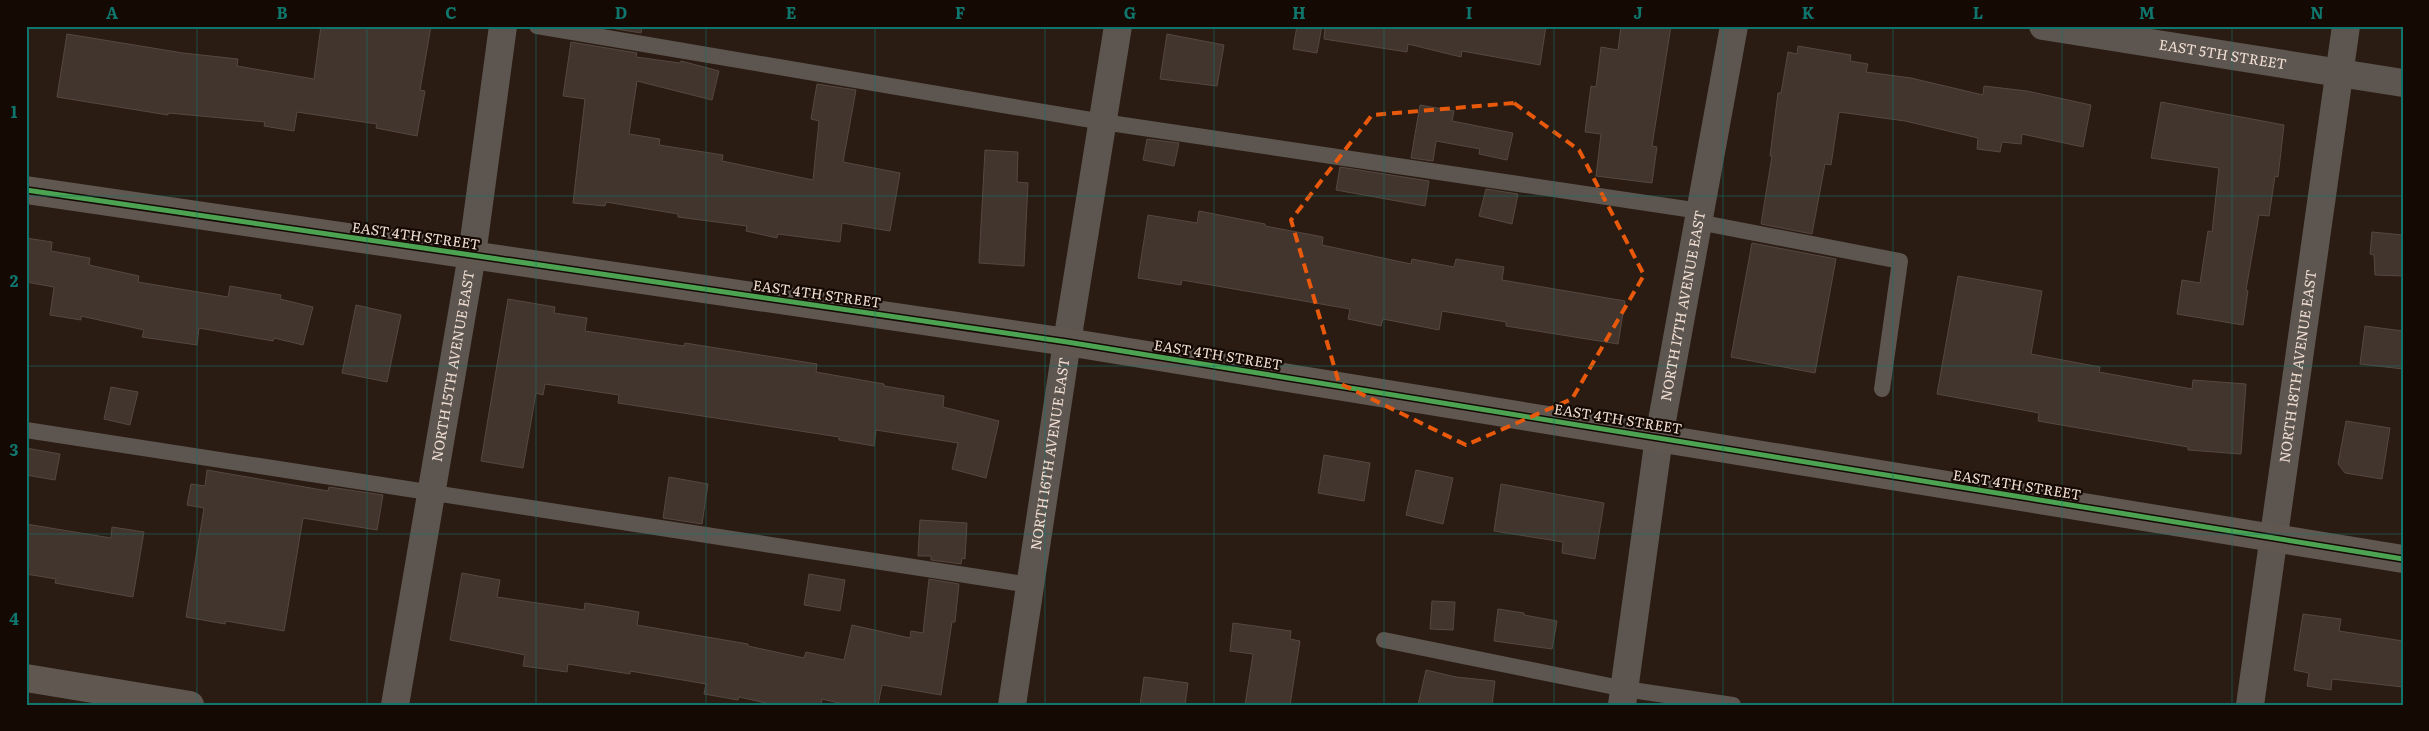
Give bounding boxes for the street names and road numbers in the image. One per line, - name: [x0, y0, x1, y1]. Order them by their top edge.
- street label: EAST 5TH STREET: [2158, 34, 2288, 73]
- street label: NORTH 17TH AVENUE EAST: [1655, 208, 1709, 403]
- street label: EAST 4TH STREET: [351, 216, 482, 254]
- street label: NORTH 15TH AVENUE EAST: [426, 268, 478, 463]
- street label: NORTH 18TH AVENUE EAST: [2273, 268, 2320, 464]
- street label: EAST 4TH STREET: [752, 274, 883, 312]
- street label: EAST 4TH STREET: [1153, 334, 1284, 374]
- street label: NORTH 16TH AVENUE EAST: [1025, 356, 1074, 551]
- street label: EAST 4TH STREET: [1553, 398, 1684, 438]
- street label: EAST 4TH STREET: [1952, 464, 2083, 504]

